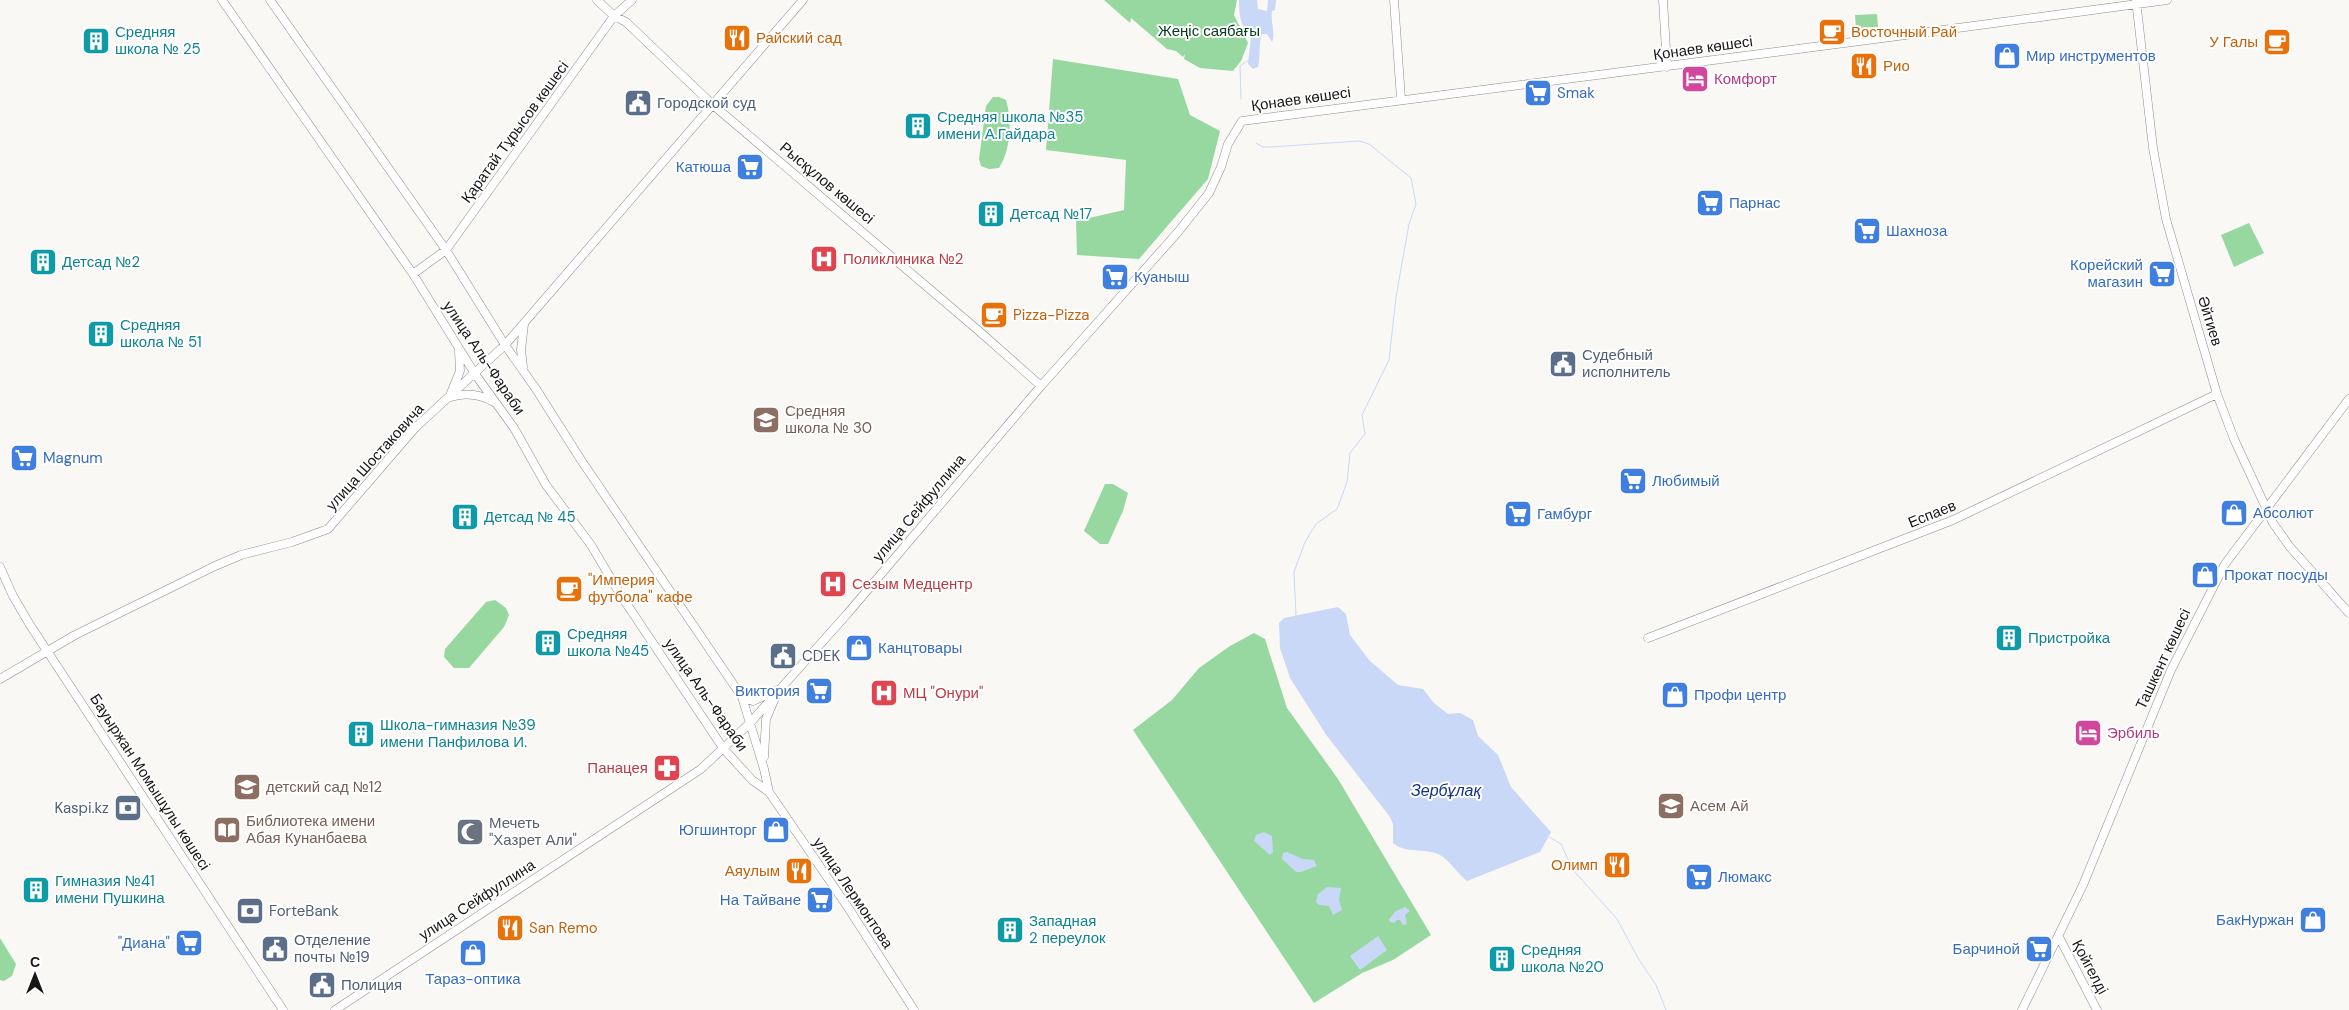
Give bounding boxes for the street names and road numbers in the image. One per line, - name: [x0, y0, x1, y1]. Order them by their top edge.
- street label: Қонаев көшесі: [1652, 31, 1754, 65]
- street label: Қаратай Тұрысов көшесі: [457, 57, 573, 207]
- street label: Қонаев көшесі: [1250, 82, 1352, 116]
- street label: Рысқұлов көшесі: [775, 138, 879, 228]
- street label: Әйтиев: [2193, 294, 2227, 348]
- street label: улица Аль-Фараби: [438, 297, 530, 419]
- street label: улица Шостаковича: [322, 399, 429, 515]
- street label: улица Сейфуллина: [868, 450, 970, 566]
- street label: Еспаев: [1905, 495, 1959, 533]
- street label: Ташкент көшесі: [2131, 605, 2195, 713]
- street label: улица Аль-Фараби: [660, 635, 752, 755]
- street label: Бауыржан Момышұлы көшесі: [85, 690, 215, 874]
- street label: улица Лермонтова: [808, 834, 898, 953]
- street label: улица Сейфуллина: [415, 855, 539, 945]
- street label: Қойгелді: [2067, 936, 2113, 998]

